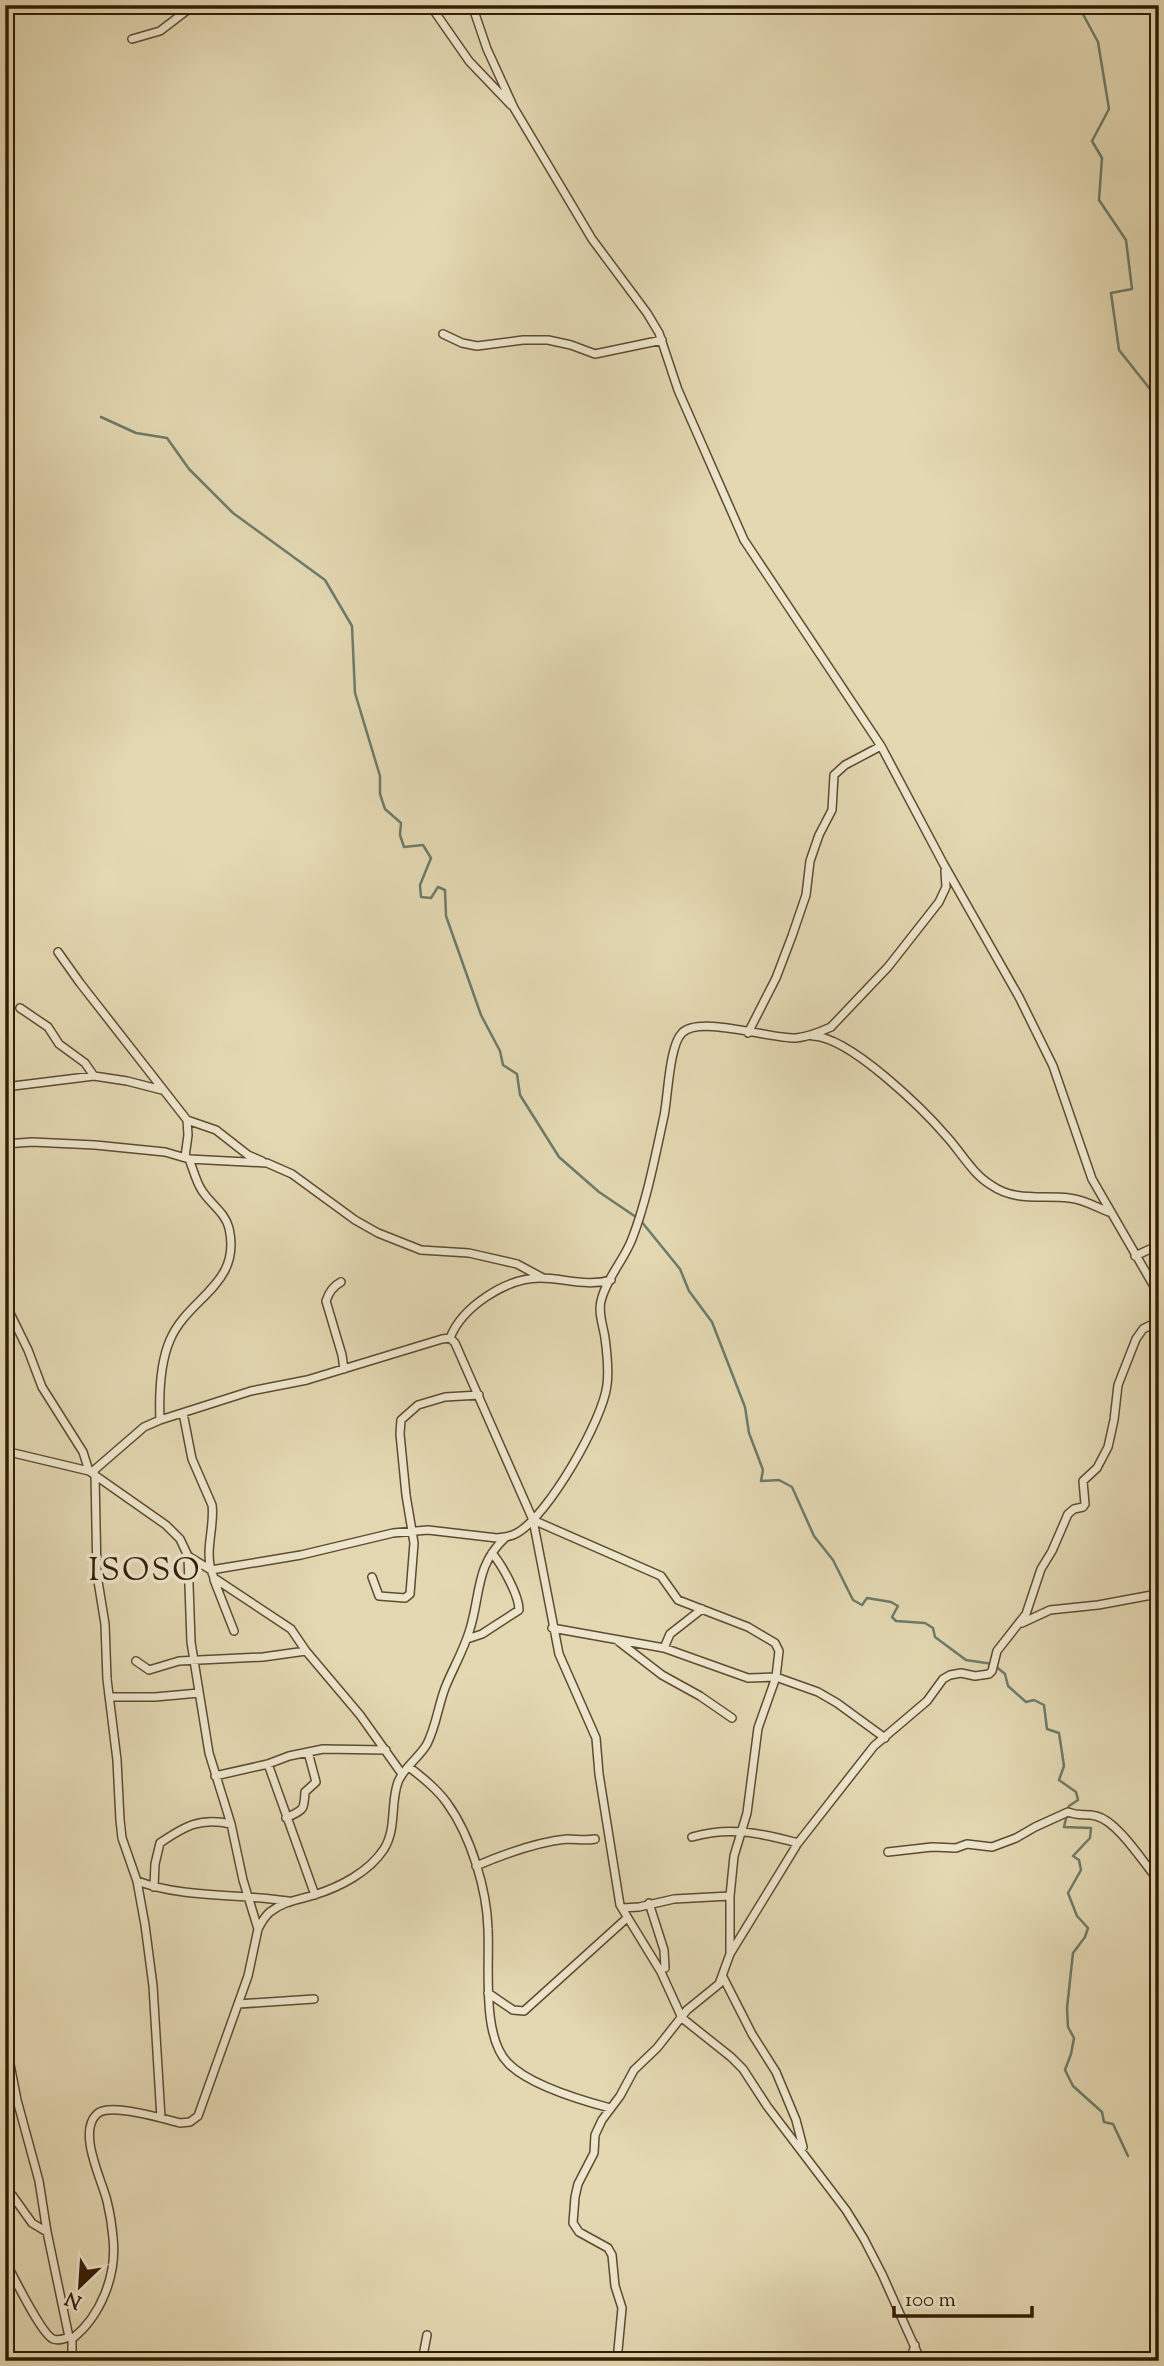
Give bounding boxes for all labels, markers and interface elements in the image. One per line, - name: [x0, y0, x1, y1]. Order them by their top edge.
- district label: ISOSO: [88, 1549, 202, 1595]
- north arrow: [46, 2250, 116, 2320]
- scale bar: [894, 2275, 1033, 2319]
- text: N: [61, 2284, 86, 2315]
- text: 100 m: [905, 2286, 956, 2316]

